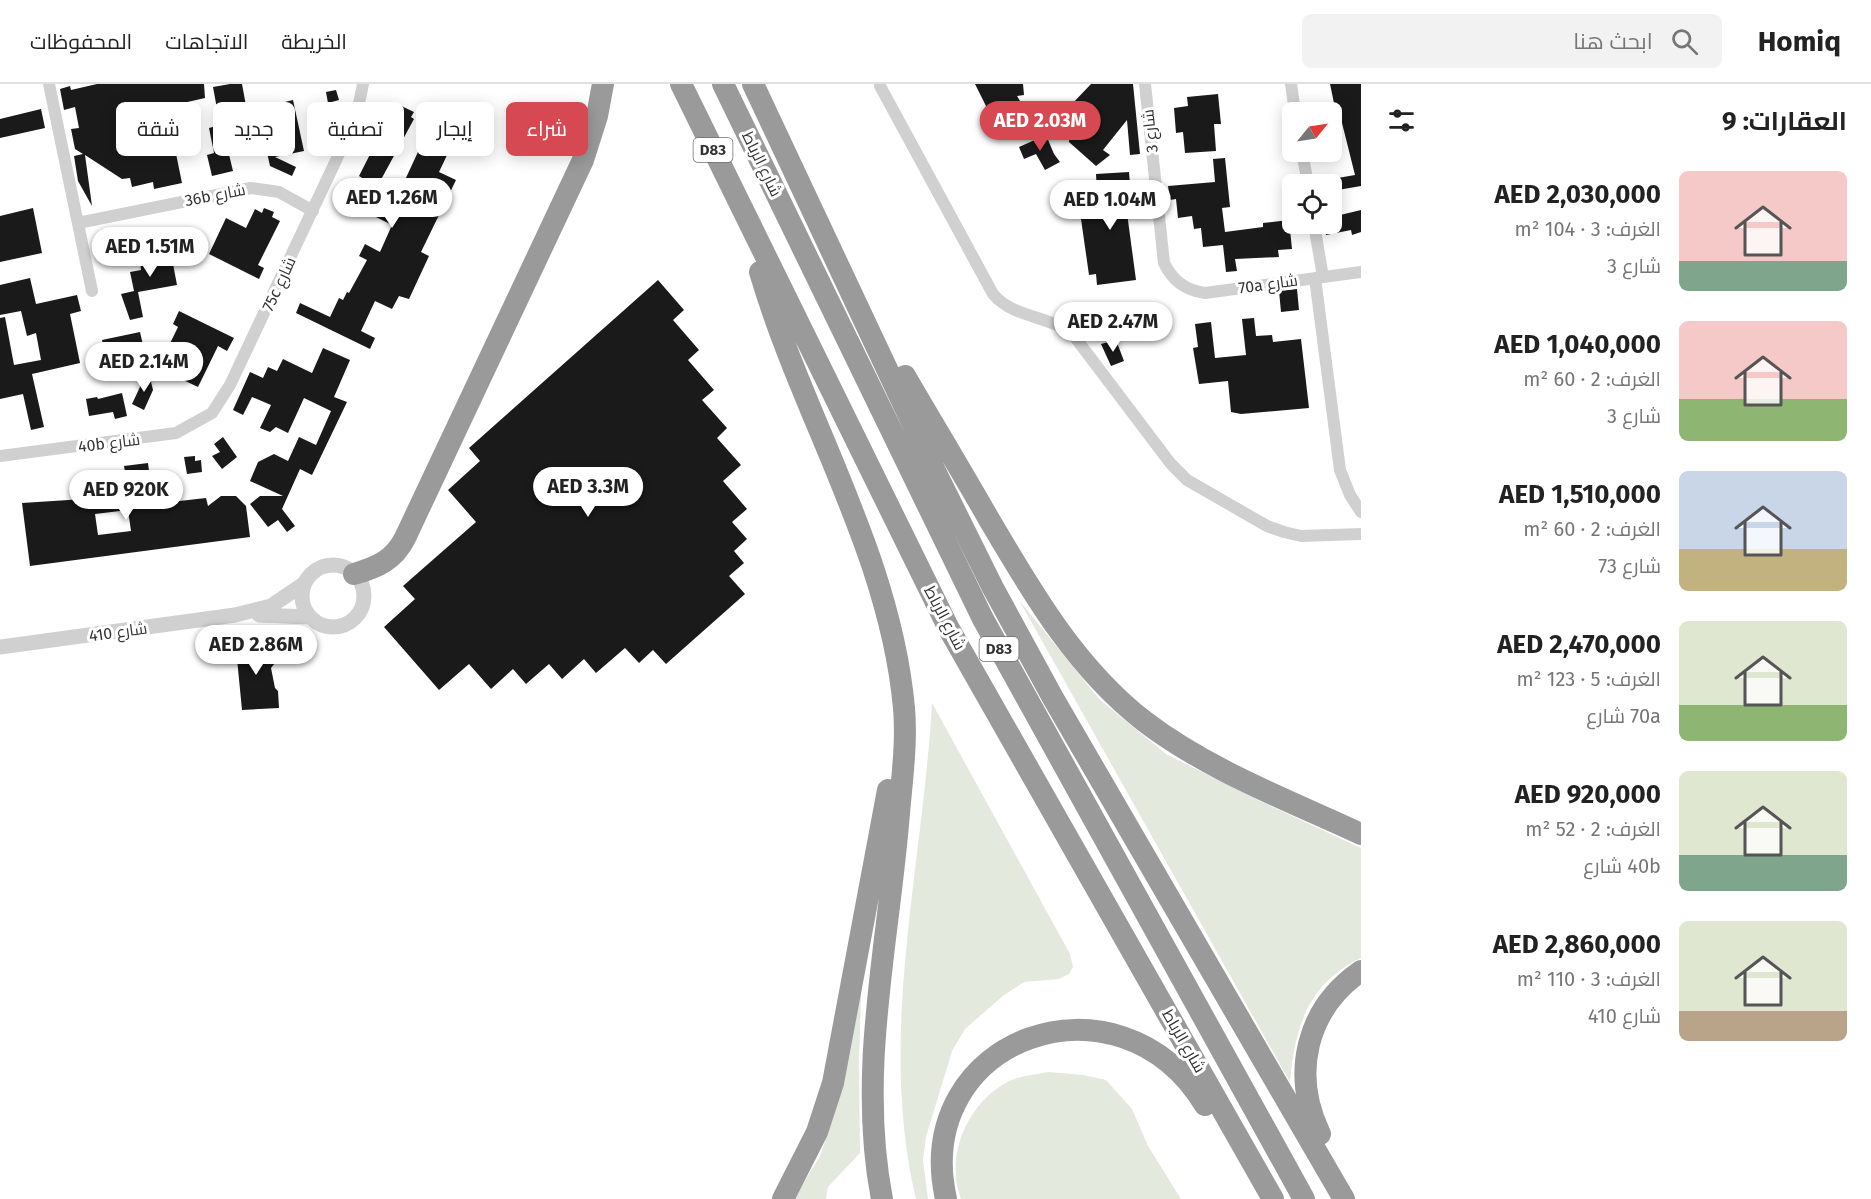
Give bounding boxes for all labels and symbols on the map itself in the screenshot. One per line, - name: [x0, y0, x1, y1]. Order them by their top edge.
- pin: AED 2.03M: [971, 101, 1109, 152]
- north arrow: [1282, 102, 1342, 162]
- street label: شارع 3: [1138, 108, 1164, 153]
- street label: شارع الرباط: [736, 128, 786, 200]
- road number: D83: [694, 138, 732, 162]
- pin: AED 1.26M: [323, 178, 461, 229]
- street label: 36b شارع: [183, 180, 247, 212]
- pin: AED 1.04M: [1041, 180, 1179, 231]
- pin: AED 1.51M: [81, 227, 219, 278]
- street label: 75c شارع: [258, 254, 302, 315]
- street label: 70a شارع: [1237, 270, 1299, 300]
- pin: AED 2.47M: [1044, 302, 1182, 353]
- pin: AED 2.14M: [75, 342, 213, 393]
- street label: 40b شارع: [77, 430, 141, 458]
- pin: AED 3.3M: [526, 467, 650, 518]
- pin: AED 920K: [64, 470, 188, 521]
- street label: شارع الرباط: [918, 583, 970, 654]
- street label: شارع 410: [88, 619, 149, 647]
- pin: AED 2.86M: [187, 625, 325, 676]
- road number: D83: [980, 637, 1018, 661]
- street label: شارع الرباط: [1157, 1006, 1210, 1077]

